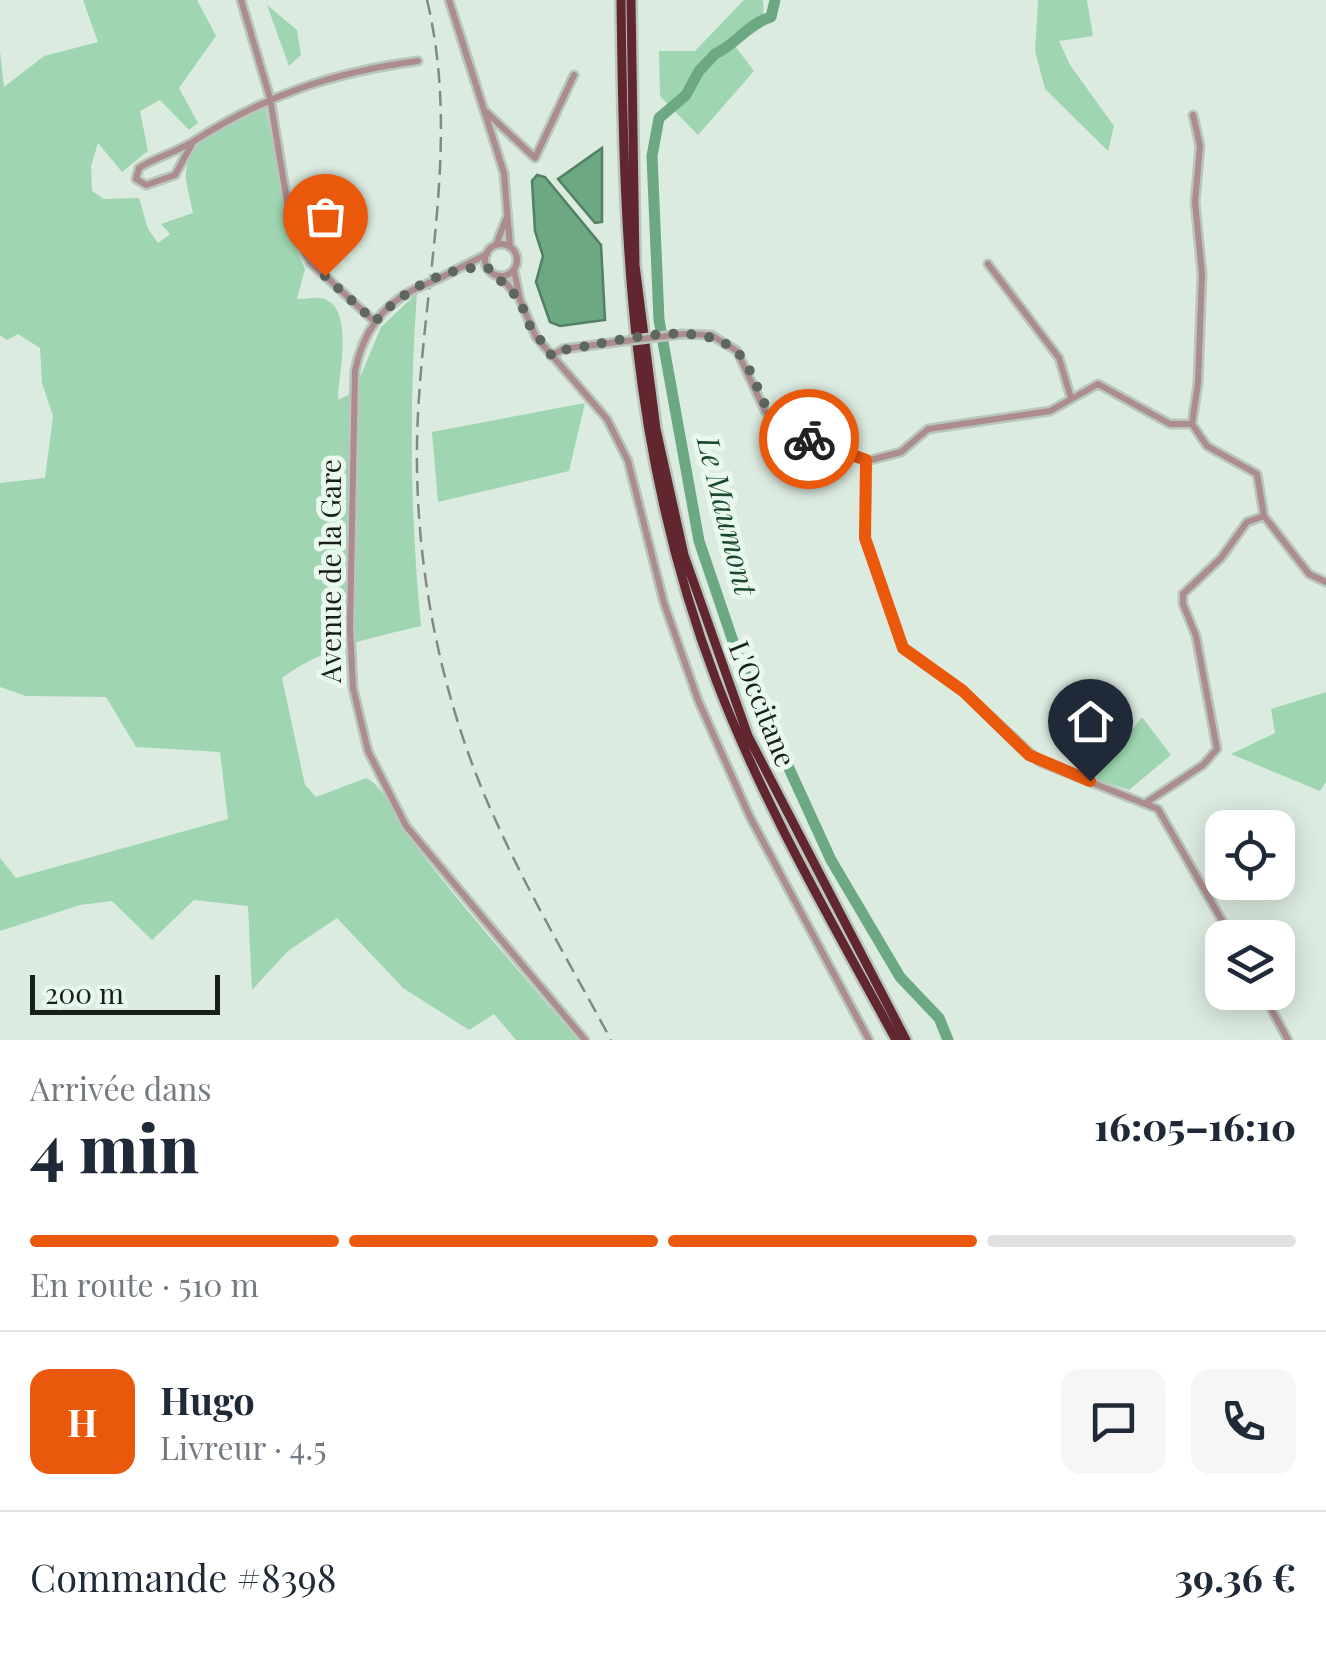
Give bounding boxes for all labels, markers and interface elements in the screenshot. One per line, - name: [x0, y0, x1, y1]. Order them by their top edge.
- pin: [283, 174, 368, 277]
- icon: bag: [298, 189, 353, 244]
- courier: [759, 389, 859, 489]
- icon: bike: [782, 412, 837, 467]
- water label: Le Maumont: [688, 430, 767, 601]
- street label: Avenue de la Gare: [311, 459, 348, 684]
- street label: L'Occitane: [721, 635, 805, 772]
- pin: [1048, 679, 1133, 782]
- icon: home: [1063, 694, 1118, 749]
- map controls: [1205, 810, 1295, 1010]
- button: locate: [1205, 810, 1295, 900]
- button: layers: [1205, 920, 1295, 1010]
- scale bar: [30, 970, 220, 1014]
- text: 200 m: [45, 974, 124, 1011]
- text: Arrivée dans: [30, 1066, 212, 1109]
- text: 16:05–16:10: [1094, 1100, 1296, 1151]
- text: 4 min: [30, 1103, 199, 1189]
- text: En route · 510 m: [30, 1262, 259, 1305]
- button: chat: [1061, 1369, 1166, 1474]
- button: phone: [1191, 1369, 1296, 1474]
- text: Hugo: [160, 1374, 255, 1425]
- text: H: [67, 1396, 98, 1447]
- text: Livreur · 4.5: [160, 1425, 327, 1468]
- text: Commande #8398: [30, 1551, 337, 1602]
- text: 39.36 €: [1174, 1551, 1296, 1602]

